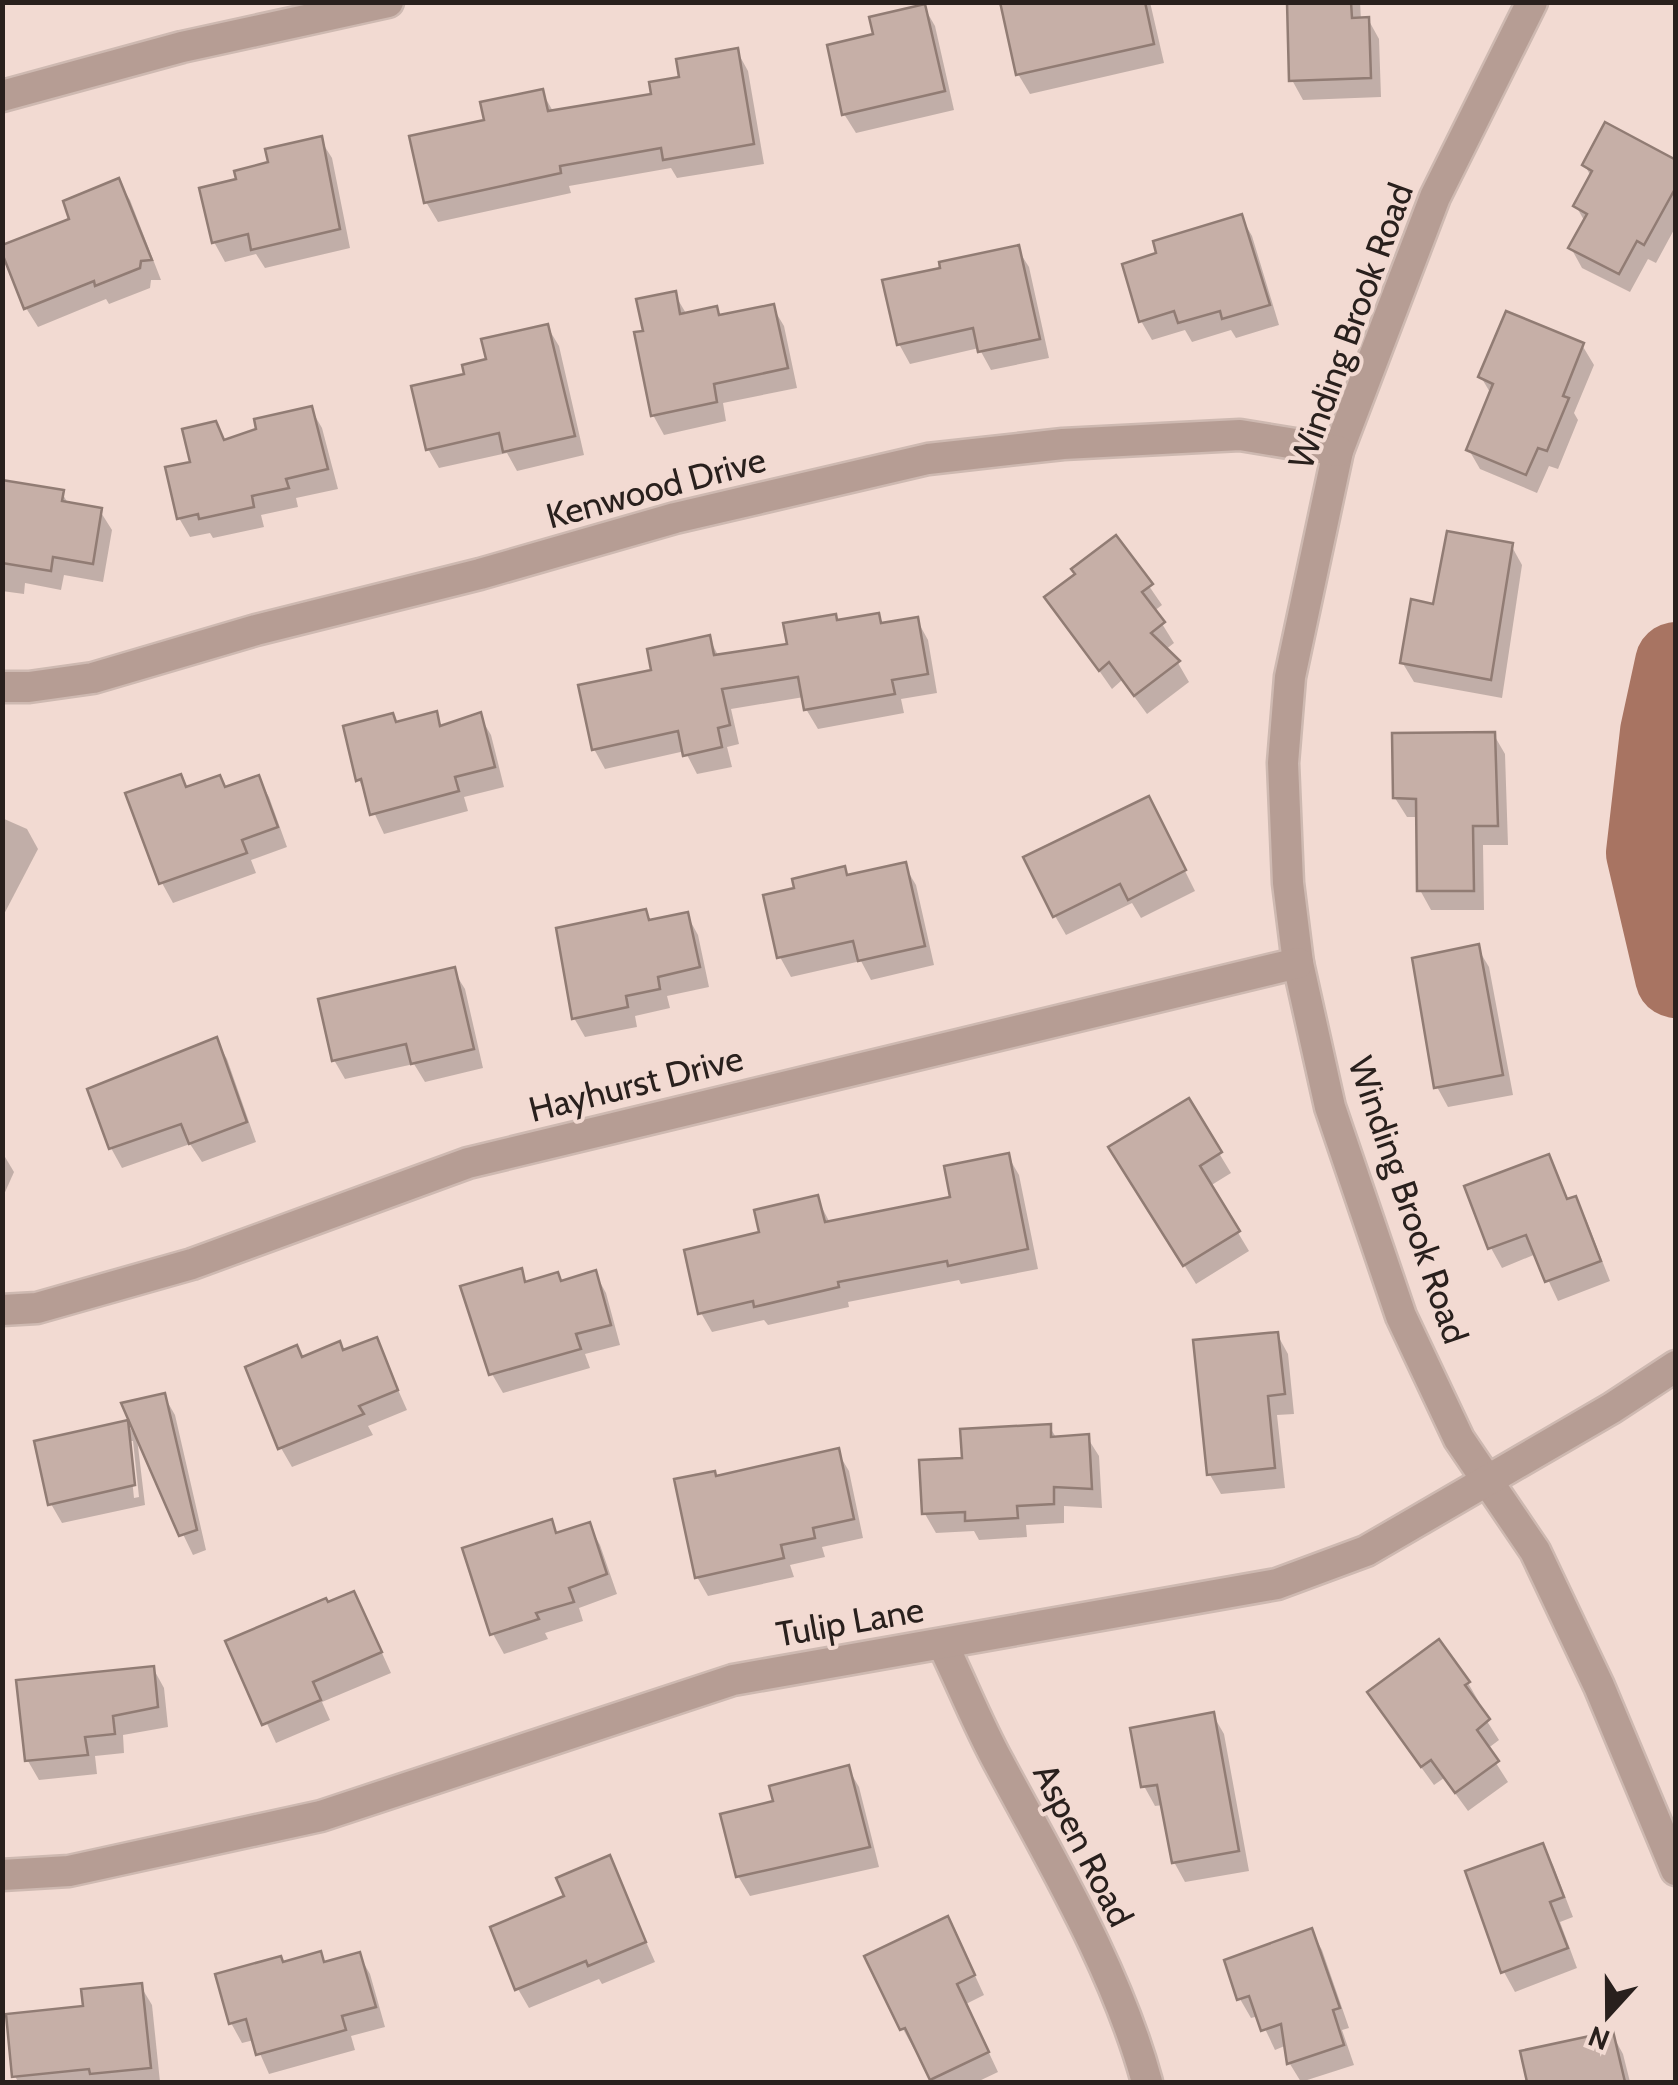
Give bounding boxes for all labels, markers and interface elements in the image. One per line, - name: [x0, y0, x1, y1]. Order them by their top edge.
- street label: Winding Brook Road: [1279, 177, 1422, 475]
- street label: Kenwood Drive: [541, 438, 770, 537]
- street label: Hayhurst Drive: [524, 1036, 747, 1131]
- street label: Winding Brook Road: [1339, 1051, 1478, 1349]
- street label: Tulip Lane: [773, 1587, 927, 1656]
- street label: Aspen Road: [1024, 1756, 1143, 1933]
- north arrow: [1558, 1965, 1658, 2065]
- text: N: [1584, 2019, 1614, 2058]

